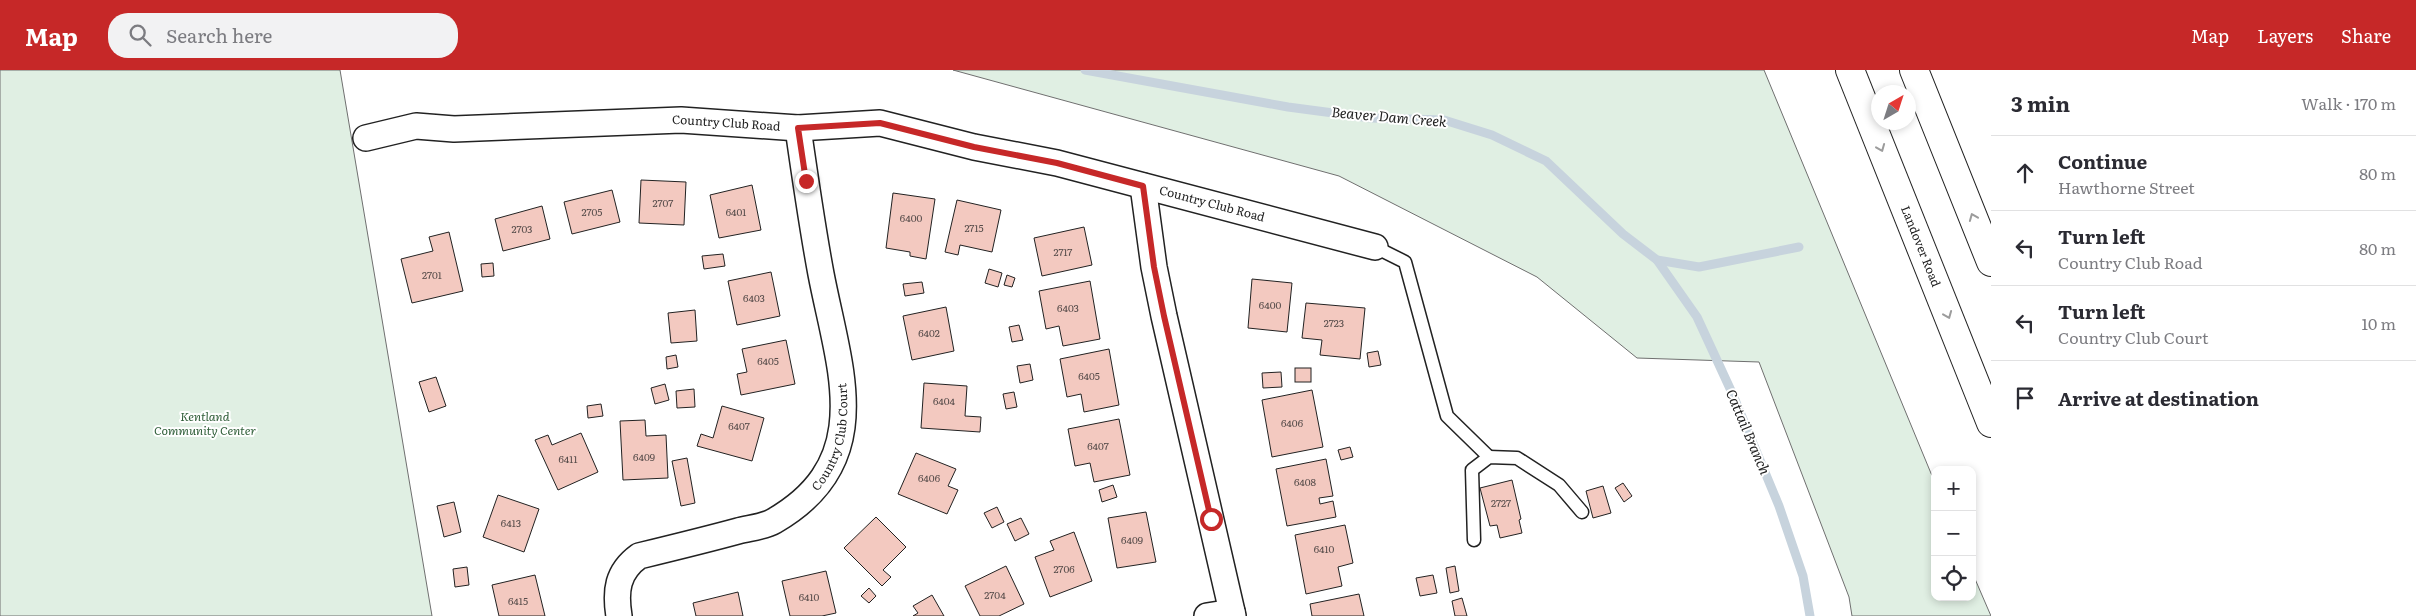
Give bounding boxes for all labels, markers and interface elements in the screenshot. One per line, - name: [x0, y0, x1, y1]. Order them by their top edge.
- search box: [108, 13, 458, 58]
- text: Map: [25, 18, 78, 53]
- icon: search: [126, 21, 154, 49]
- text: Search here: [166, 21, 272, 49]
- text: Map: [2191, 22, 2229, 49]
- text: Layers: [2257, 22, 2313, 49]
- text: Share: [2341, 22, 2391, 49]
- north arrow: [1871, 85, 1916, 130]
- text: 3 min: [2011, 87, 2070, 118]
- text: Walk · 170 m: [2301, 91, 2396, 115]
- water label: Beaver Dam Creek: [1331, 101, 1448, 131]
- street label: Country Club Road: [672, 110, 782, 135]
- one-way arrow: [1875, 143, 1885, 152]
- text: Continue: [2058, 147, 2147, 175]
- icon: ahead: [2011, 159, 2039, 187]
- text: 80 m: [2359, 161, 2396, 185]
- route end: [795, 170, 818, 193]
- text: Hawthorne Street: [2058, 175, 2195, 199]
- street label: Country Club Road: [1157, 180, 1268, 226]
- house number: 2707: [653, 195, 673, 210]
- street label: Landover Road: [1897, 203, 1946, 290]
- house number: 2705: [582, 204, 602, 219]
- house number: 6401: [726, 204, 746, 219]
- house number: 6400: [900, 210, 922, 225]
- one-way arrow: [1969, 213, 1979, 221]
- house number: 2715: [964, 220, 984, 235]
- house number: 2703: [511, 221, 533, 236]
- text: Turn left: [2058, 222, 2145, 250]
- icon: left: [2011, 234, 2039, 262]
- text: 80 m: [2359, 236, 2396, 260]
- house number: 2717: [1054, 244, 1072, 259]
- text: Country Club Road: [2058, 250, 2203, 274]
- house number: 2701: [422, 267, 442, 282]
- house number: 6403: [743, 290, 765, 305]
- house number: 6400: [1259, 297, 1281, 312]
- text: Turn left: [2058, 297, 2145, 325]
- house number: 6403: [1057, 300, 1079, 315]
- icon: left: [2011, 309, 2039, 337]
- one-way arrow: [1942, 310, 1952, 319]
- text: 10 m: [2362, 311, 2396, 335]
- house number: 2723: [1324, 315, 1344, 330]
- house number: 6402: [918, 325, 940, 340]
- text: Country Club Court: [2058, 325, 2208, 349]
- house number: 6405: [757, 353, 779, 368]
- house number: 6405: [1078, 368, 1100, 383]
- street label: Country Club Court: [807, 382, 851, 494]
- icon: arrive: [2011, 384, 2039, 412]
- text: Arrive at destination: [2058, 384, 2259, 412]
- water label: Cattail Branch: [1722, 386, 1776, 478]
- house number: 6404: [933, 393, 956, 408]
- park label: Kentland Community Center: [154, 407, 256, 439]
- house number: 6406: [1281, 415, 1304, 430]
- house number: 6407: [728, 418, 750, 433]
- house number: 6407: [1087, 438, 1109, 453]
- house number: 6409: [633, 449, 655, 464]
- house number: 6411: [558, 451, 578, 466]
- map controls: [1931, 466, 1976, 601]
- button: +: [1931, 466, 1976, 511]
- house number: 6406: [918, 470, 941, 485]
- house number: 6408: [1294, 474, 1317, 489]
- house number: 2727: [1491, 495, 1511, 510]
- route start: [1200, 508, 1223, 531]
- button: −: [1931, 511, 1976, 556]
- house number: 6413: [501, 515, 521, 530]
- house number: 6409: [1121, 532, 1143, 547]
- house number: 6410: [1314, 541, 1335, 556]
- button: locate: [1931, 556, 1976, 601]
- house number: 2706: [1053, 561, 1075, 576]
- house number: 2704: [984, 587, 1006, 602]
- house number: 6410: [799, 589, 820, 604]
- house number: 6415: [508, 593, 528, 608]

